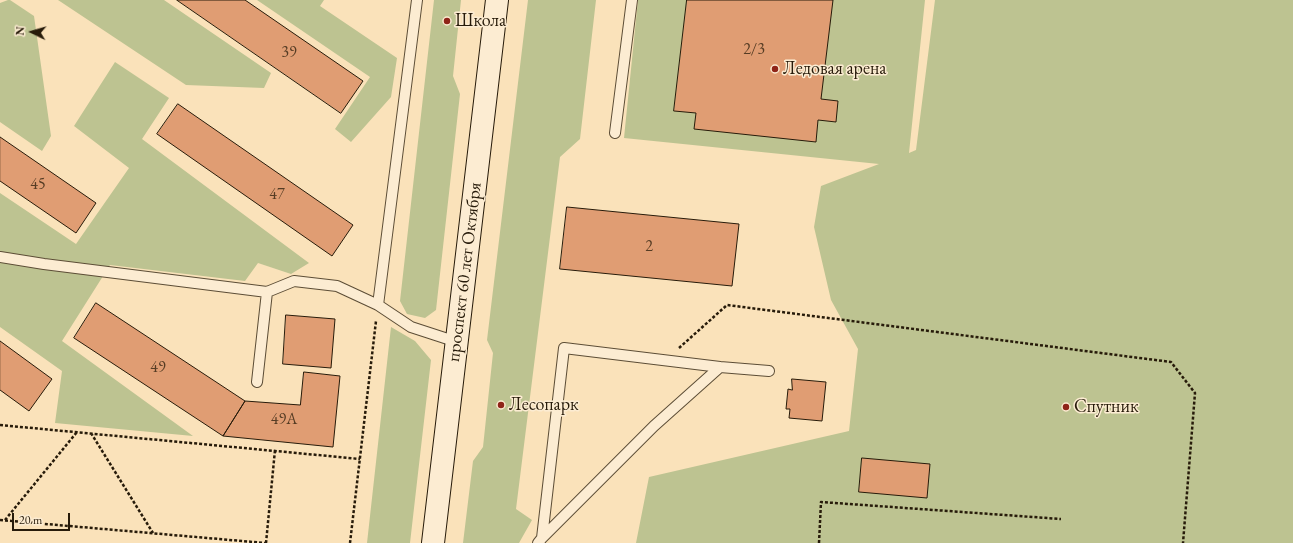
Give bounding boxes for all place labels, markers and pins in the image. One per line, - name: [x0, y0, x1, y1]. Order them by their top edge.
- place label: Школа: [455, 10, 506, 32]
- marker: Школа: [442, 16, 452, 26]
- place label: Ледовая арена: [783, 58, 886, 80]
- marker: Ледовая арена: [770, 64, 780, 74]
- place label: Лесопарк: [509, 394, 579, 416]
- place label: Спутник: [1074, 396, 1139, 418]
- marker: Лесопарк: [496, 400, 506, 410]
- marker: Спутник: [1061, 402, 1071, 412]

